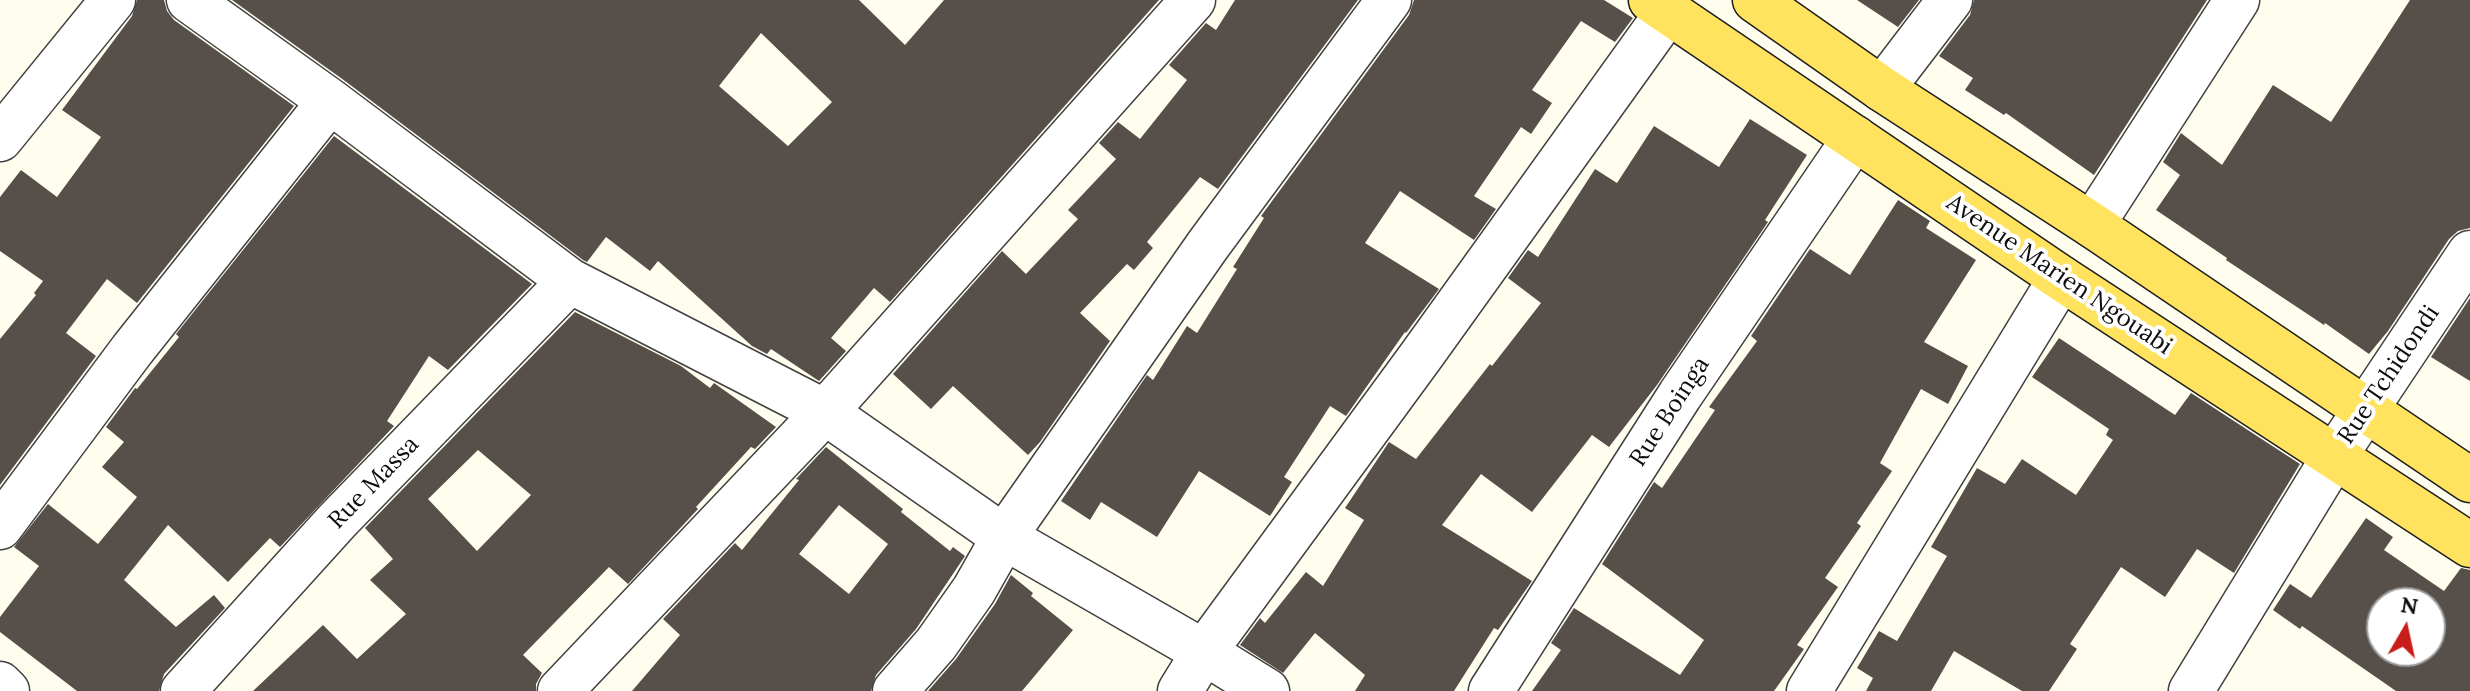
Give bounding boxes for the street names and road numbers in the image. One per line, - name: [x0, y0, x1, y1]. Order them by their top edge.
- street label: Avenue Marien Ngouabi: [1941, 189, 2177, 361]
- street label: Rue Tchidondi: [2332, 300, 2446, 450]
- street label: Rue Boinga: [1624, 352, 1716, 472]
- street label: Rue Massa: [323, 431, 425, 535]

